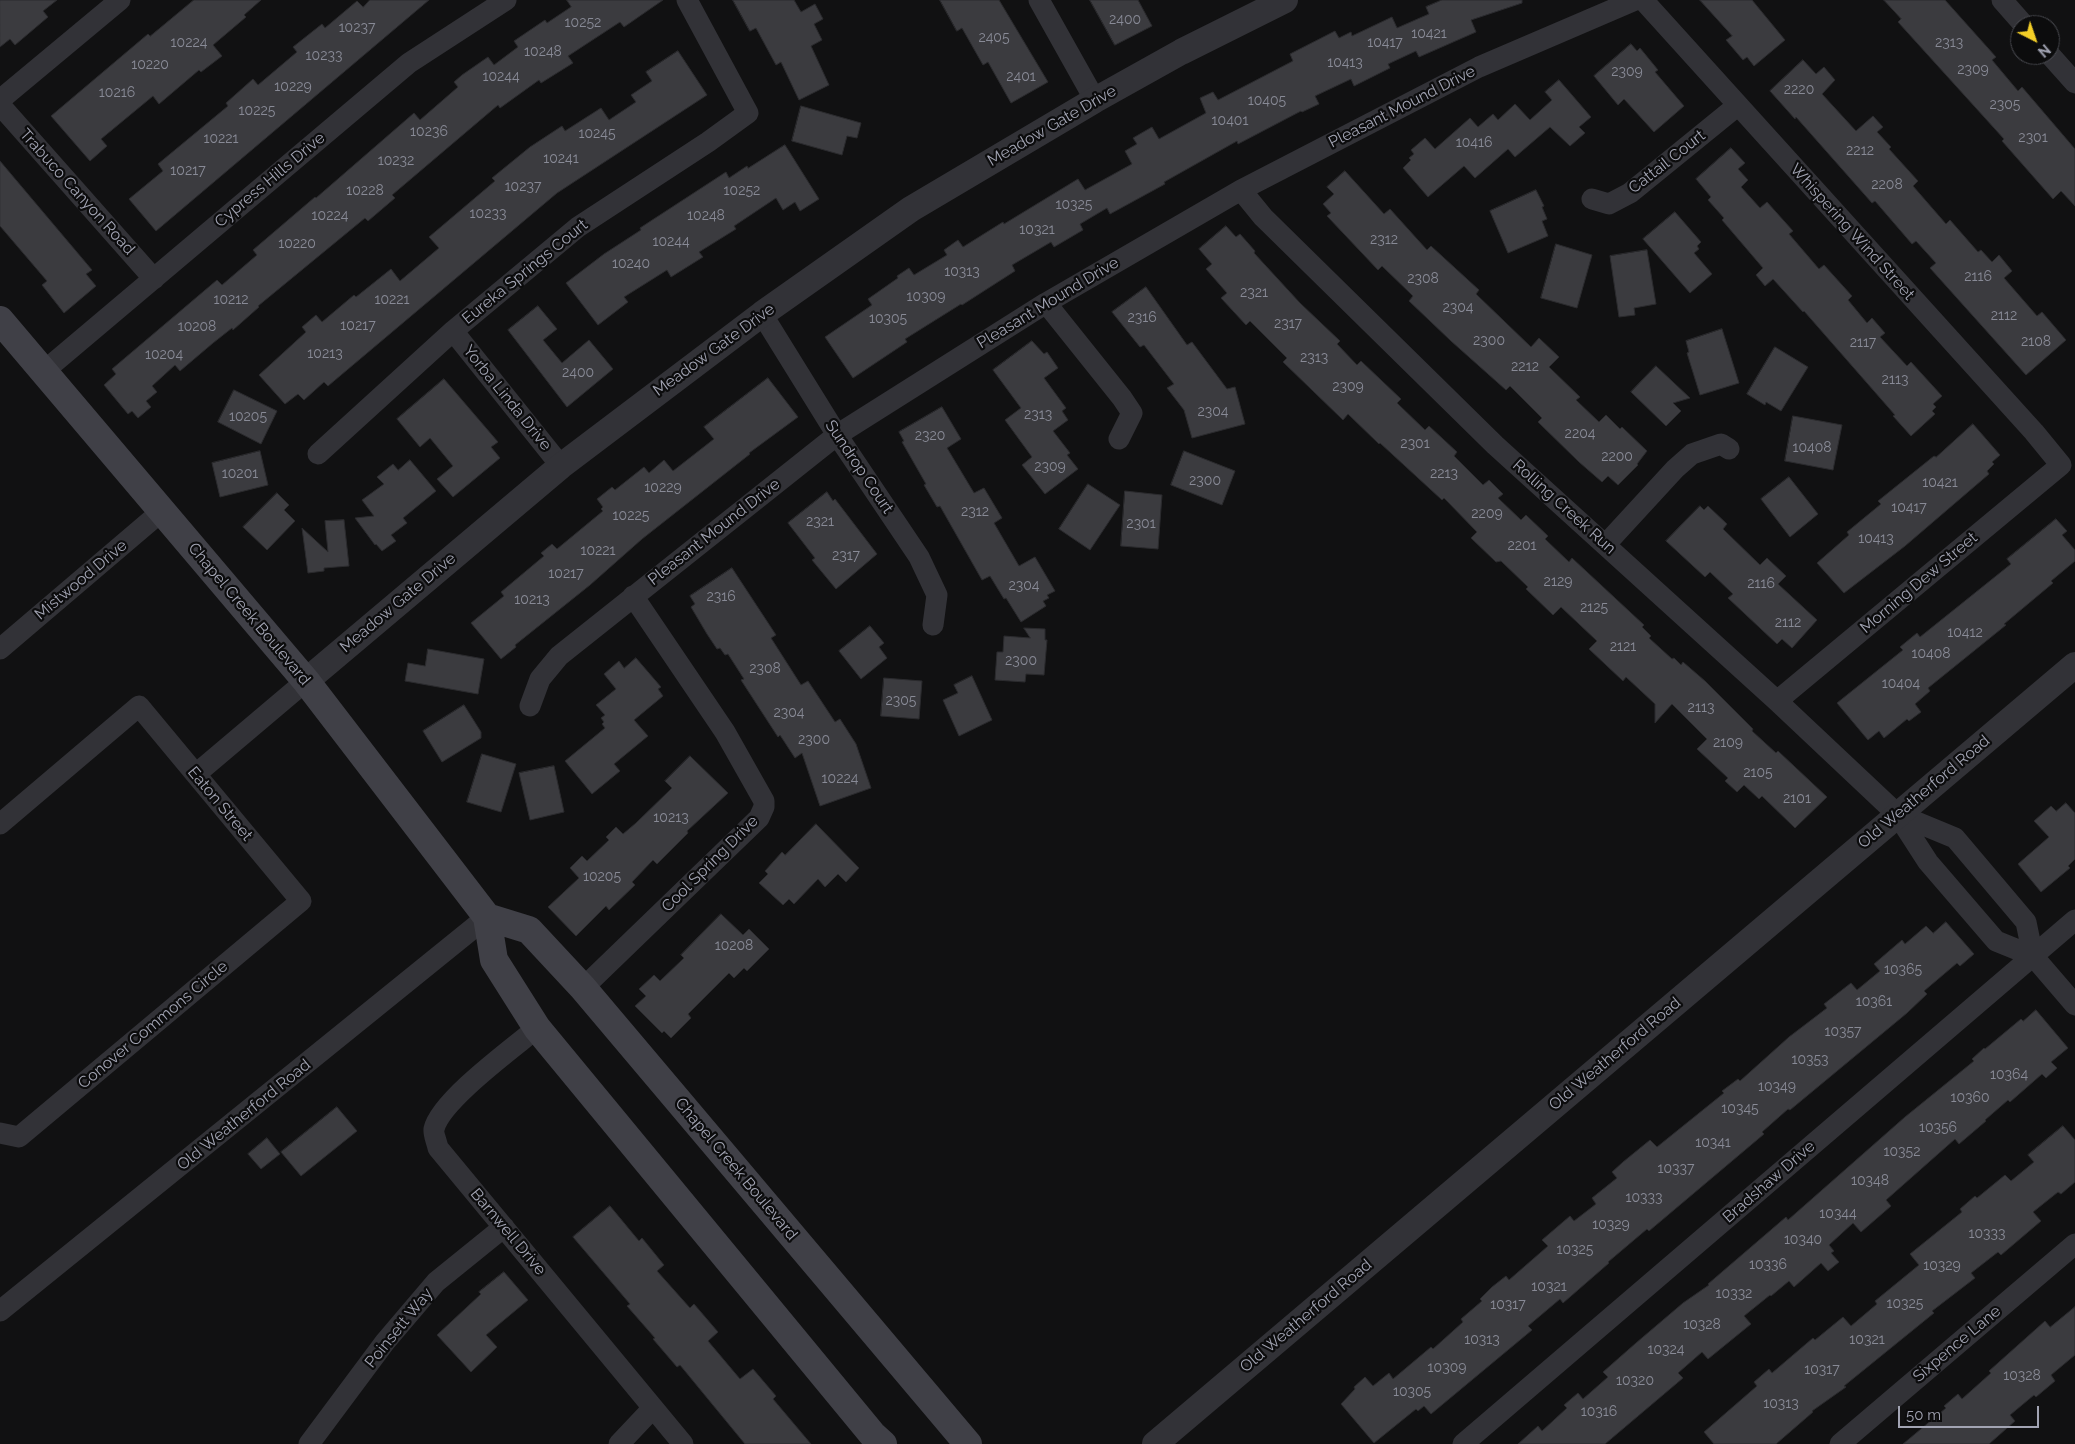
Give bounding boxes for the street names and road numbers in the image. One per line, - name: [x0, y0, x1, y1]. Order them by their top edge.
- street label: Pleasant Mound Drive: [1325, 62, 1479, 152]
- street label: Meadow Gate Drive: [984, 81, 1120, 171]
- street label: Trabuco Canyon Road: [15, 125, 139, 259]
- street label: Cattail Court: [1625, 126, 1709, 198]
- street label: Cypress Hills Drive: [211, 128, 329, 232]
- street label: Whispering Wind Street: [1786, 160, 1918, 304]
- street label: Eureka Springs Court: [458, 216, 592, 328]
- street label: Pleasant Mound Drive: [974, 253, 1122, 353]
- street label: Meadow Gate Drive: [650, 300, 778, 400]
- street label: Yorba Linda Drive: [459, 342, 555, 454]
- street label: Sundrop Court: [821, 417, 897, 517]
- street label: Rolling Creek Run: [1509, 456, 1619, 558]
- street label: Pleasant Mound Drive: [644, 475, 784, 589]
- street label: Morning Dew Street: [1856, 528, 1982, 638]
- street label: Mistwood Drive: [31, 536, 131, 624]
- street label: Chapel Creek Boulevard: [184, 539, 314, 689]
- street label: Meadow Gate Drive: [336, 549, 460, 657]
- street label: Old Weatherford Road: [1854, 731, 1994, 853]
- street label: Eaton Street: [183, 763, 257, 845]
- street label: Cool Spring Drive: [658, 812, 762, 916]
- street label: Conover Commons Circle: [74, 957, 232, 1093]
- street label: Old Weatherford Road: [1545, 993, 1685, 1115]
- street label: Old Weatherford Road: [173, 1055, 315, 1175]
- street label: Chapel Creek Boulevard: [671, 1094, 801, 1244]
- street label: Bradshaw Drive: [1719, 1137, 1819, 1227]
- street label: Barnwell Drive: [466, 1185, 550, 1279]
- street label: Old Weatherford Road: [1236, 1255, 1376, 1377]
- street label: Poinsett Way: [361, 1284, 437, 1372]
- street label: Sixpence Lane: [1909, 1302, 2005, 1386]

